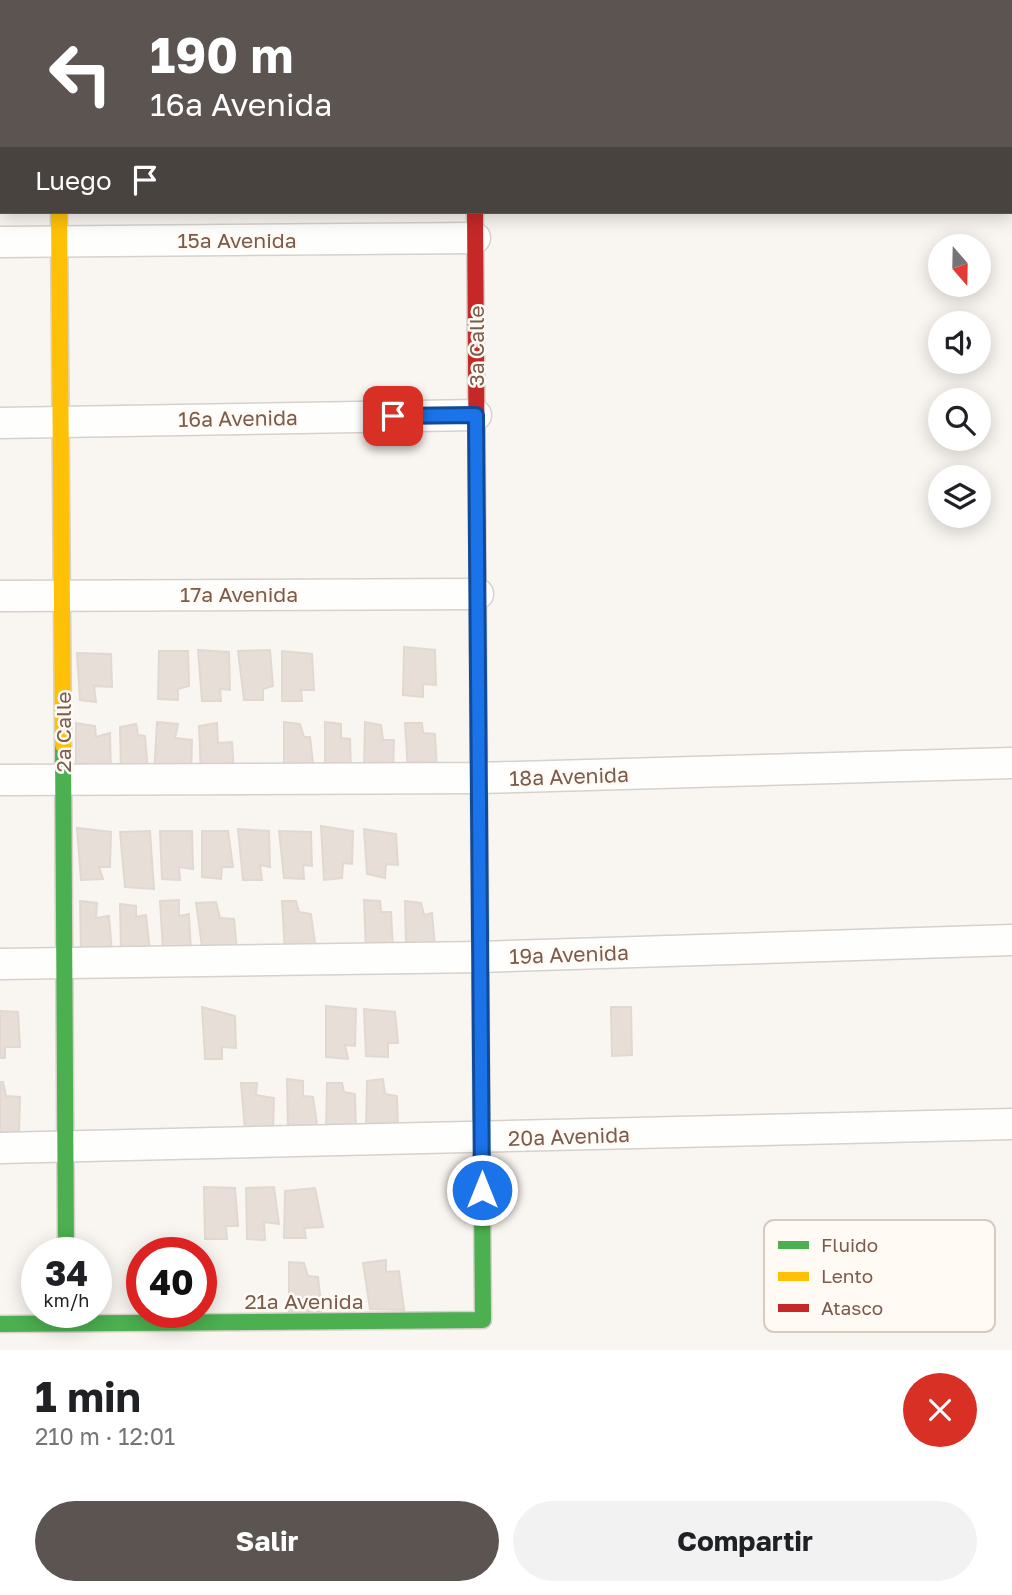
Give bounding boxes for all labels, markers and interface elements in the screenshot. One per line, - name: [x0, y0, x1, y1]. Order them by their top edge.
- text: 190 m: [150, 25, 293, 84]
- icon: left: [35, 28, 126, 119]
- text: 16a Avenida: [150, 85, 332, 123]
- icon: arrive: [126, 161, 164, 199]
- text: Luego: [35, 165, 112, 196]
- street label: 15a Avenida: [177, 227, 297, 253]
- north arrow: [928, 234, 990, 298]
- map controls: [928, 234, 991, 528]
- street label: 3a Calle: [463, 306, 489, 386]
- button: sound: [928, 311, 991, 374]
- pin: [363, 386, 423, 446]
- button: search: [928, 388, 991, 451]
- icon: arrive: [374, 397, 412, 435]
- street label: 16a Avenida: [178, 404, 298, 432]
- button: layers: [928, 465, 991, 528]
- street label: 17a Avenida: [180, 581, 298, 607]
- street label: 2a Calle: [50, 692, 76, 772]
- street label: 18a Avenida: [509, 761, 629, 791]
- street label: 19a Avenida: [509, 939, 629, 969]
- street label: 20a Avenida: [508, 1121, 630, 1151]
- position arrow: [445, 1153, 519, 1227]
- legend: [764, 1220, 995, 1332]
- text: Fluido: [821, 1233, 878, 1256]
- speed limit sign: 40: [126, 1237, 217, 1328]
- text: 34: [45, 1252, 88, 1294]
- text: Lento: [821, 1264, 873, 1287]
- street label: 21a Avenida: [244, 1288, 364, 1314]
- text: km/h: [44, 1289, 89, 1311]
- text: Atasco: [821, 1296, 883, 1319]
- text: 1 min: [35, 1371, 141, 1421]
- button: close: [903, 1373, 977, 1447]
- text: 210 m · 12:01: [35, 1422, 175, 1450]
- button: Salir: [35, 1501, 499, 1581]
- button: Compartir: [513, 1501, 977, 1581]

